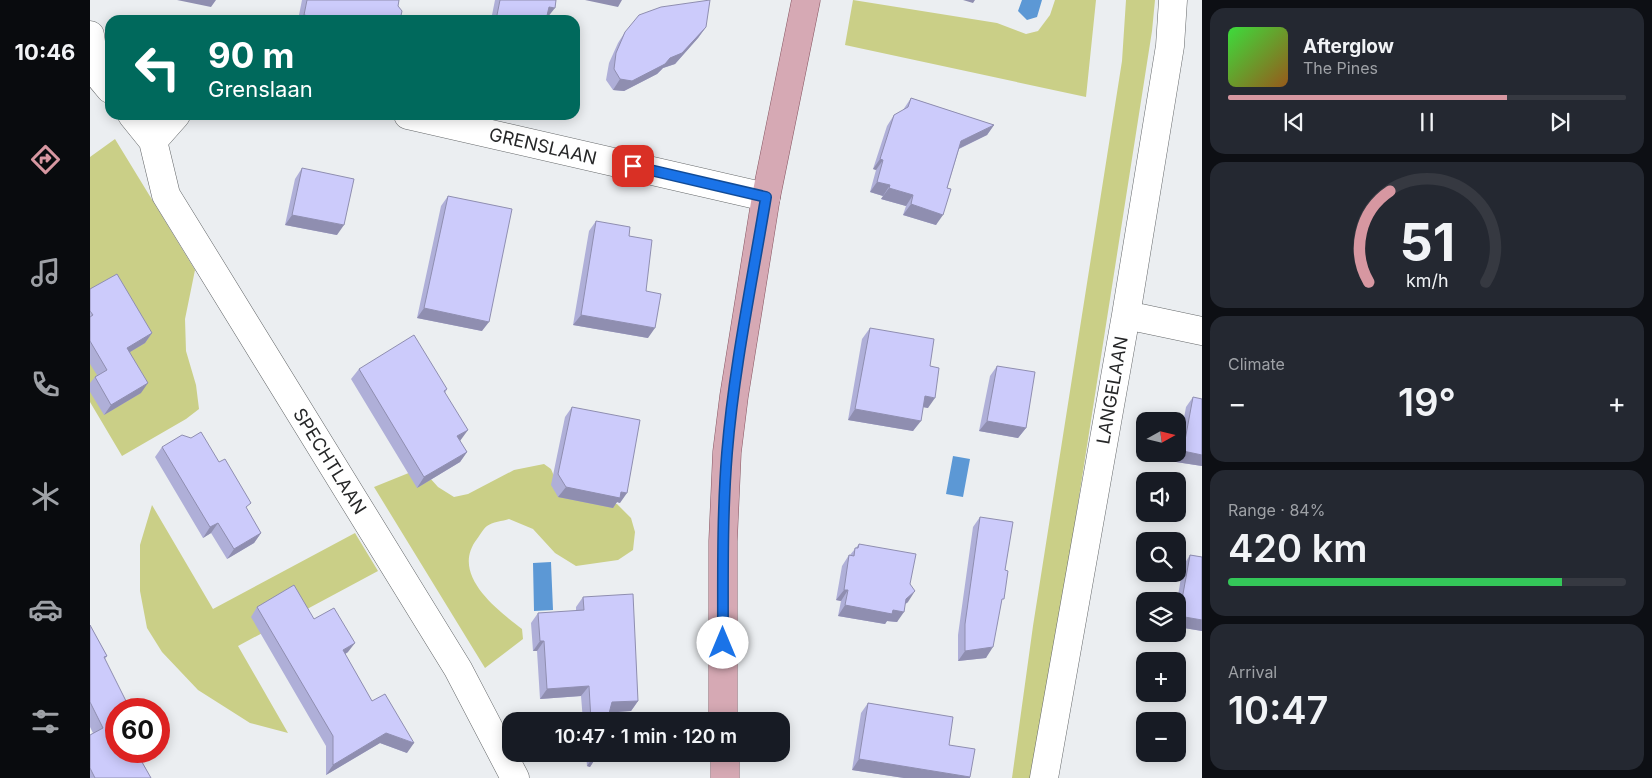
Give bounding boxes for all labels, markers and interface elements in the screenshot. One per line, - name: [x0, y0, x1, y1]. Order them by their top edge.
- text: 90 m: [208, 34, 295, 76]
- icon: left: [125, 35, 190, 100]
- text: Afterglow: [1303, 35, 1394, 58]
- text: 10:46: [15, 39, 75, 65]
- text: The Pines: [1303, 58, 1378, 78]
- text: Grenslaan: [208, 76, 313, 102]
- icon: previous: [1280, 108, 1308, 136]
- icon: pause: [1413, 108, 1441, 136]
- icon: next: [1546, 108, 1574, 136]
- street label: GRENSLAAN: [487, 123, 599, 169]
- icon: directions: [28, 142, 63, 177]
- pin: [612, 145, 654, 187]
- icon: arrive: [619, 152, 647, 180]
- text: 51: [1399, 211, 1455, 274]
- icon: music: [28, 255, 63, 290]
- text: km/h: [1406, 270, 1448, 291]
- street label: LANGELAAN: [1092, 334, 1132, 446]
- text: Climate: [1228, 354, 1285, 374]
- icon: phone: [28, 367, 63, 402]
- text: 19°: [1398, 379, 1456, 425]
- text: −: [1228, 386, 1247, 420]
- text: +: [1607, 386, 1626, 420]
- street label: SPECHTLAAN: [289, 404, 371, 518]
- north arrow: [1136, 412, 1186, 462]
- map controls: [1136, 412, 1186, 762]
- button: sound: [1136, 472, 1186, 522]
- icon: climate: [28, 479, 63, 514]
- text: Range · 84%: [1228, 500, 1325, 520]
- text: 420 km: [1228, 525, 1367, 571]
- button: search: [1136, 532, 1186, 582]
- icon: car: [28, 592, 63, 627]
- button: layers: [1136, 592, 1186, 642]
- position arrow: [696, 616, 748, 668]
- button: +: [1136, 652, 1186, 702]
- text: Arrival: [1228, 662, 1277, 682]
- text: 10:47: [1228, 687, 1328, 733]
- speed limit sign: 60: [105, 698, 170, 763]
- icon: filters: [28, 704, 63, 739]
- button: −: [1136, 712, 1186, 762]
- text: 10:47 · 1 min · 120 m: [555, 725, 737, 748]

